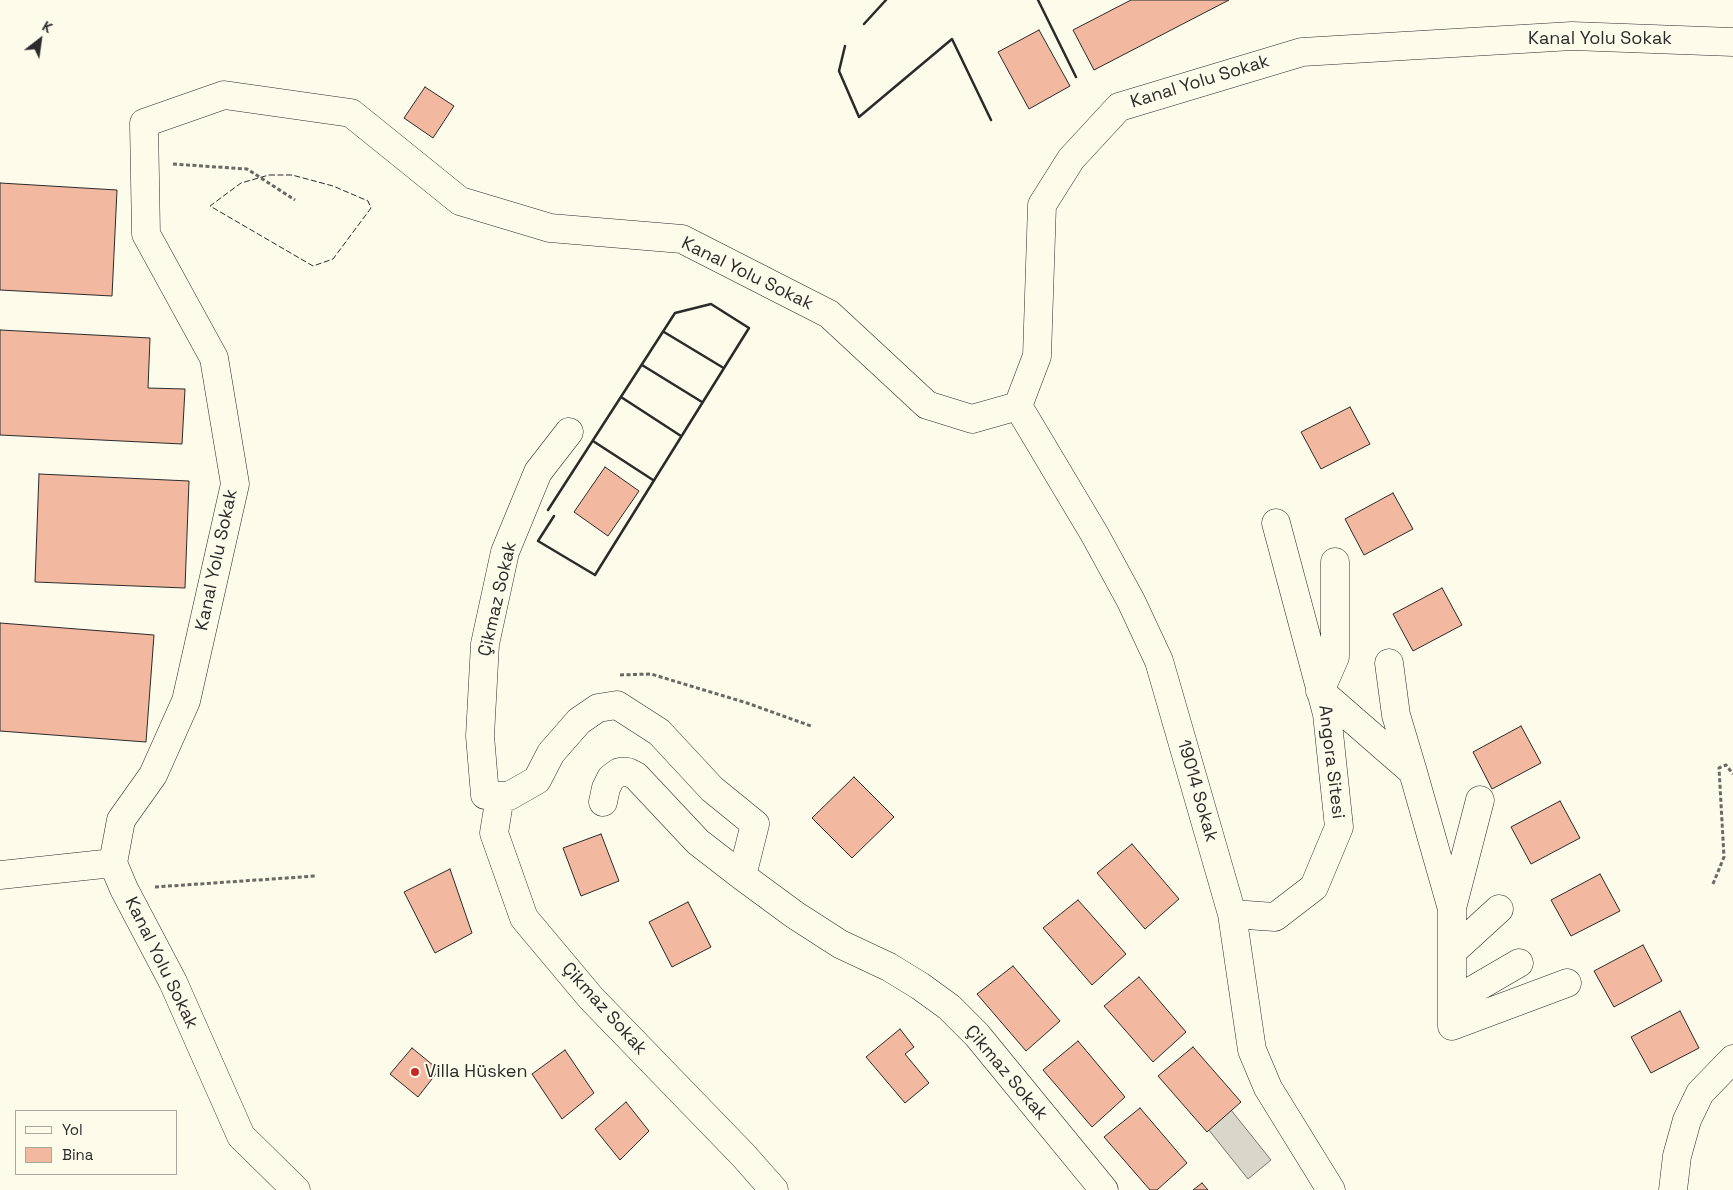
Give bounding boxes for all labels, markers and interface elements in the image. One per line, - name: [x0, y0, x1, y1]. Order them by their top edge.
- north arrow: [15, 15, 65, 65]
- text: K: [39, 17, 56, 37]
- street label: Kanal Yolu Sokak: [1528, 28, 1672, 50]
- street label: Kanal Yolu Sokak: [1128, 51, 1272, 113]
- street label: Kanal Yolu Sokak: [678, 233, 816, 315]
- street label: Kanal Yolu Sokak: [191, 487, 243, 633]
- street label: Çikmaz Sokak: [474, 539, 522, 659]
- street label: Angora Sitesi: [1313, 704, 1349, 820]
- street label: 19014 Sokak: [1172, 737, 1222, 845]
- street label: Kanal Yolu Sokak: [120, 894, 202, 1032]
- street label: Çikmaz Sokak: [557, 958, 651, 1060]
- street label: Çikmaz Sokak: [960, 1021, 1052, 1125]
- place label: Villa Hüsken: [425, 1061, 528, 1083]
- marker: Villa Hüsken: [409, 1066, 421, 1078]
- legend: [15, 1110, 178, 1175]
- text: Yol: [62, 1120, 83, 1139]
- text: Bina: [62, 1145, 93, 1164]

